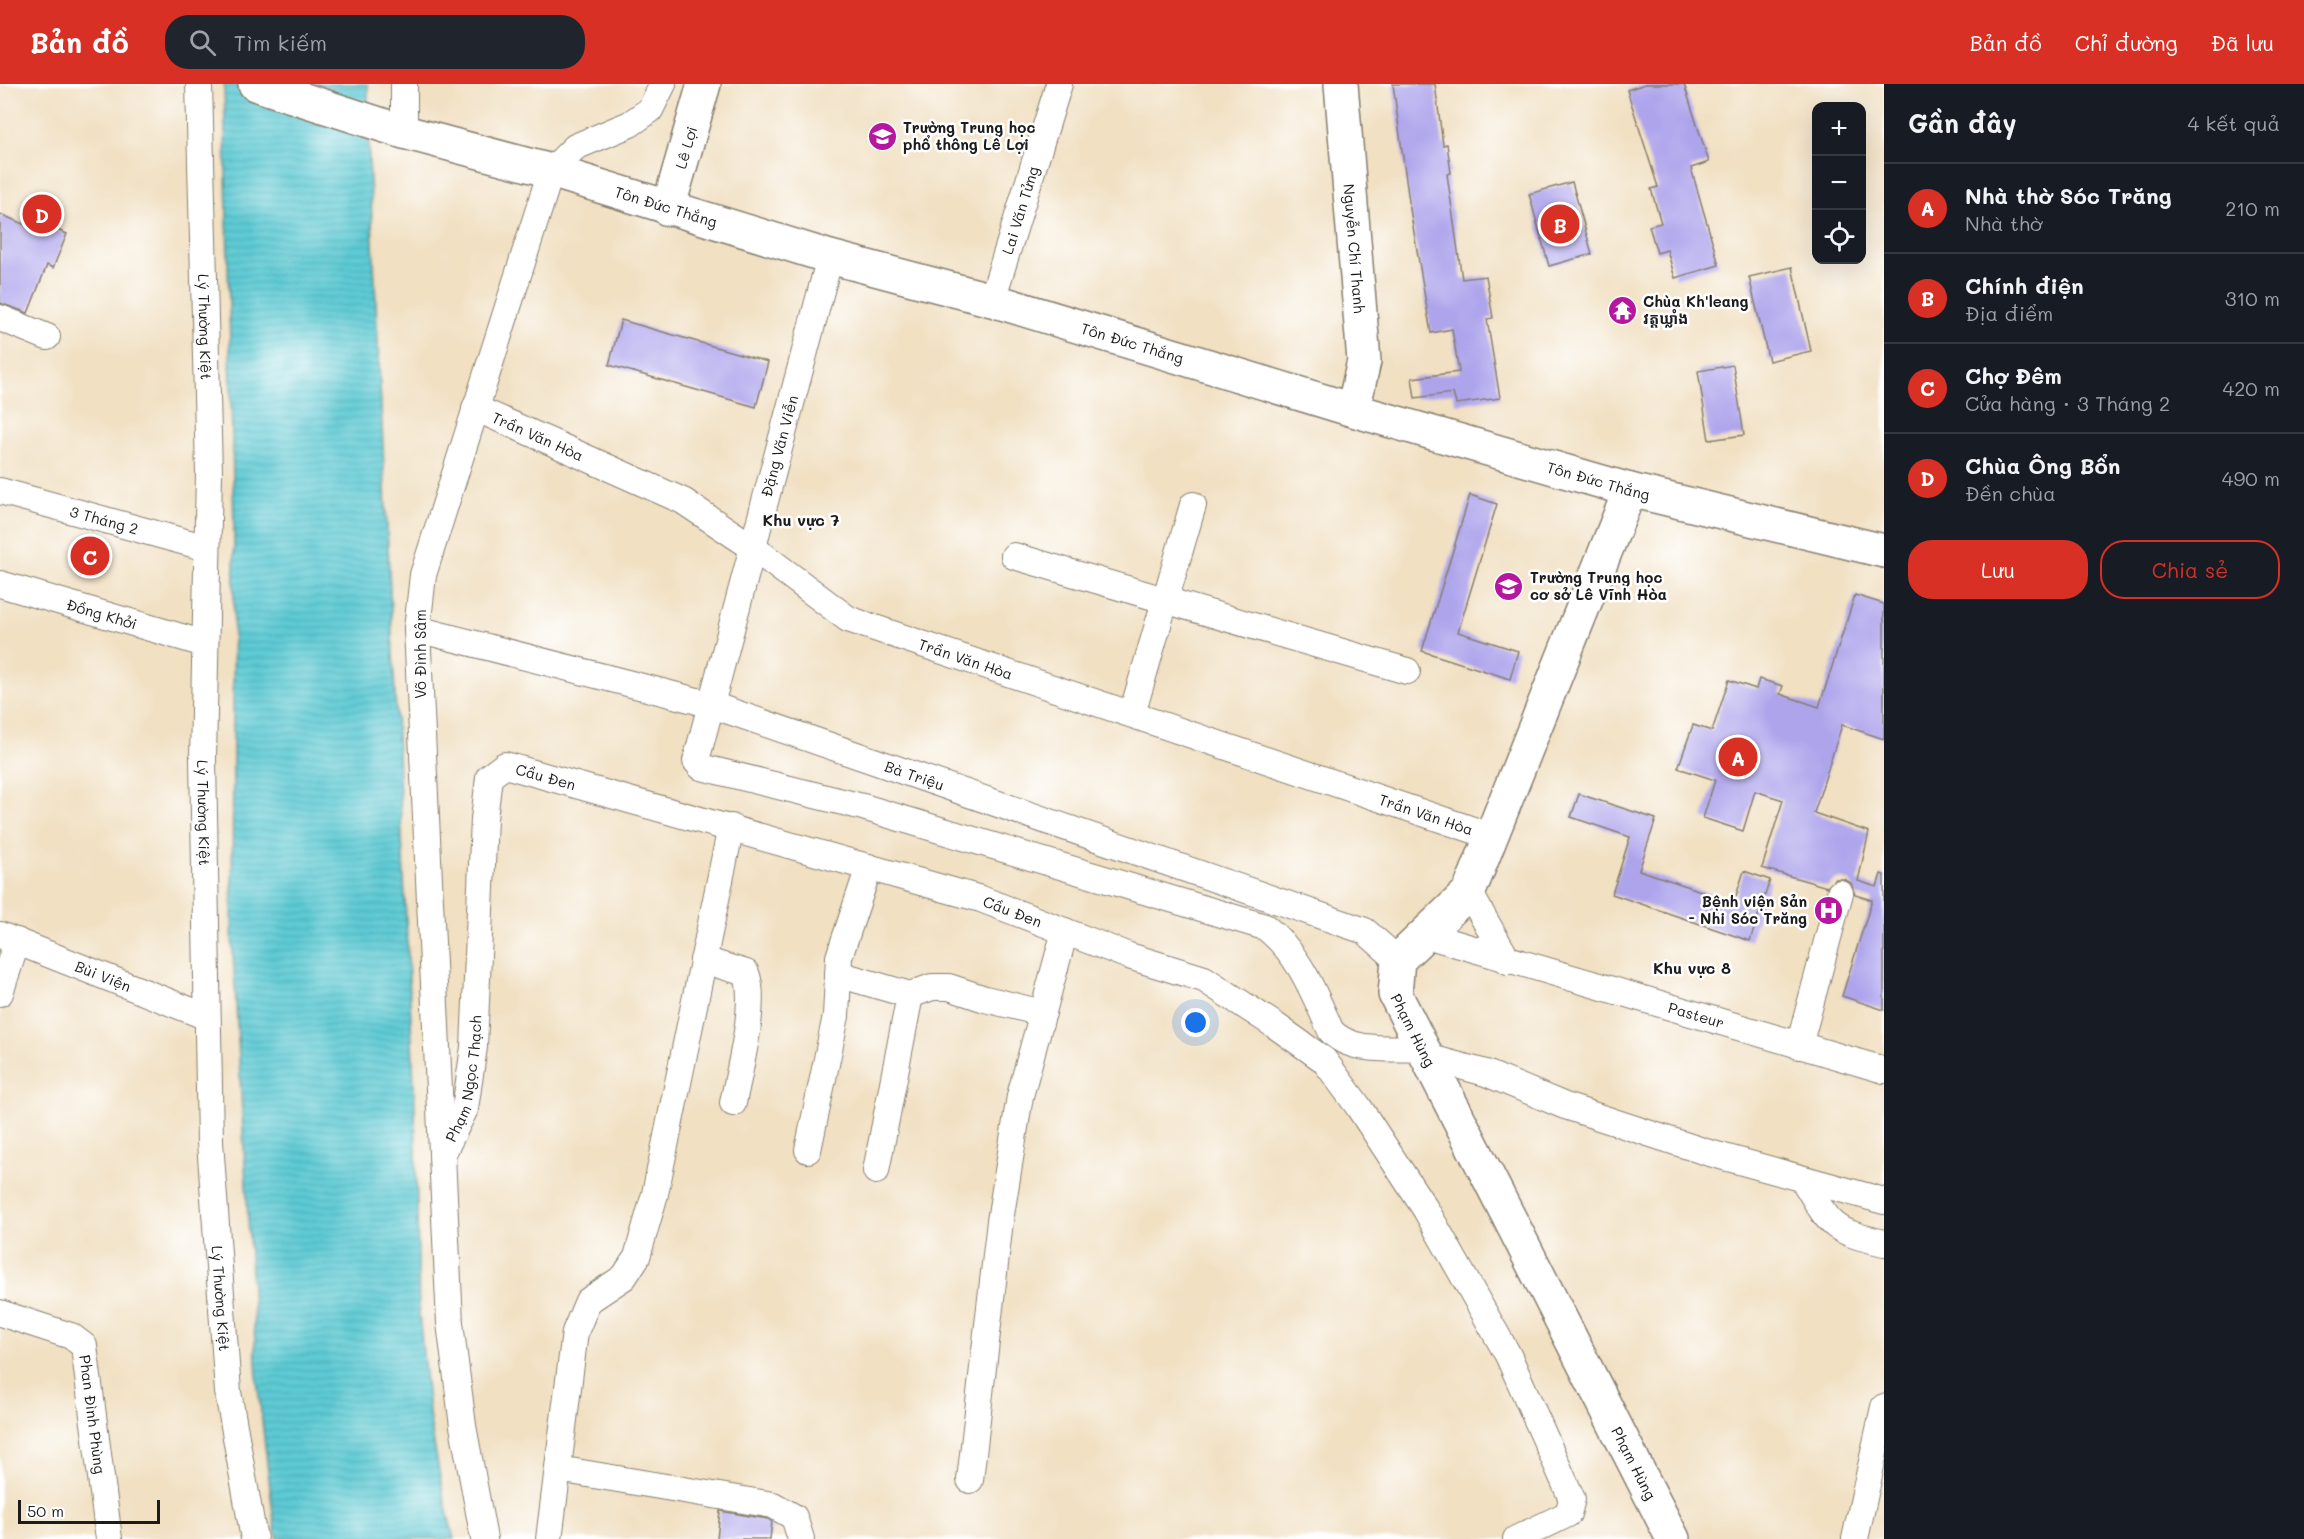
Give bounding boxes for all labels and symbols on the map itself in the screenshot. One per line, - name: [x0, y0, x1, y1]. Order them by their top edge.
- place label: Trường Trung học phổ thông Lê Lợi: [903, 117, 1035, 154]
- school or university icon: Trường Trung học phổ thông Lê Lợi: [866, 120, 898, 152]
- street label: Lê Lợi: [670, 124, 701, 171]
- street label: Lai Văn Tửng: [997, 163, 1043, 257]
- street label: Tôn Đức Thắng: [612, 181, 720, 232]
- street label: Nguyễn Chí Thanh: [1339, 183, 1370, 314]
- pin: D: [22, 192, 62, 236]
- pin: B: [1540, 202, 1580, 246]
- street label: Lý Thường Kiệt: [194, 274, 217, 380]
- place label: Chùa Kh'leang វត្តឃ្លាំង: [1643, 291, 1748, 328]
- temple icon: Chùa Kh'leang វត្តឃ្លាំង: [1606, 294, 1638, 326]
- street label: Tôn Đức Thắng: [1079, 318, 1186, 368]
- street label: Đặng Văn Viễn: [756, 393, 802, 499]
- street label: Trần Văn Hòa: [489, 407, 587, 465]
- street label: Tôn Đức Thắng: [1545, 457, 1652, 505]
- street label: 3 Tháng 2: [68, 501, 141, 539]
- district label: Khu vực 7: [763, 509, 839, 530]
- pin: C: [70, 534, 110, 578]
- place label: Trường Trung học cơ sở Lê Vĩnh Hòa: [1530, 567, 1667, 604]
- school or university icon: Trường Trung học cơ sở Lê Vĩnh Hòa: [1493, 570, 1525, 602]
- street label: Đồng Khởi: [64, 594, 139, 634]
- street label: Võ Đình Sâm: [410, 609, 430, 699]
- street label: Trần Văn Hòa: [916, 634, 1015, 684]
- pin: A: [1718, 734, 1758, 780]
- street label: Bà Triệu: [882, 756, 947, 795]
- street label: Cầu Đen: [514, 759, 578, 794]
- street label: Lý Thường Kiệt: [193, 760, 215, 866]
- street label: Trần Văn Hòa: [1376, 789, 1476, 839]
- street label: Cầu Đen: [980, 891, 1045, 932]
- place label: Bệnh viện Sản - Nhi Sóc Trăng: [1688, 891, 1807, 928]
- hospital icon: Bệnh viện Sản - Nhi Sóc Trăng: [1812, 894, 1844, 926]
- street label: Bùi Viện: [72, 956, 134, 996]
- district label: Khu vực 8: [1653, 957, 1731, 978]
- street label: Phạm Hùng: [1386, 990, 1441, 1070]
- street label: Pasteur: [1666, 997, 1727, 1032]
- your location: [1181, 1008, 1210, 1037]
- street label: Phạm Ngọc Thạch: [440, 1015, 485, 1145]
- street label: Lý Thường Kiệt: [207, 1245, 235, 1352]
- street label: Phan Đình Phùng: [75, 1354, 111, 1476]
- street label: Phạm Hùng: [1607, 1423, 1661, 1503]
- scale bar: [18, 1497, 160, 1524]

